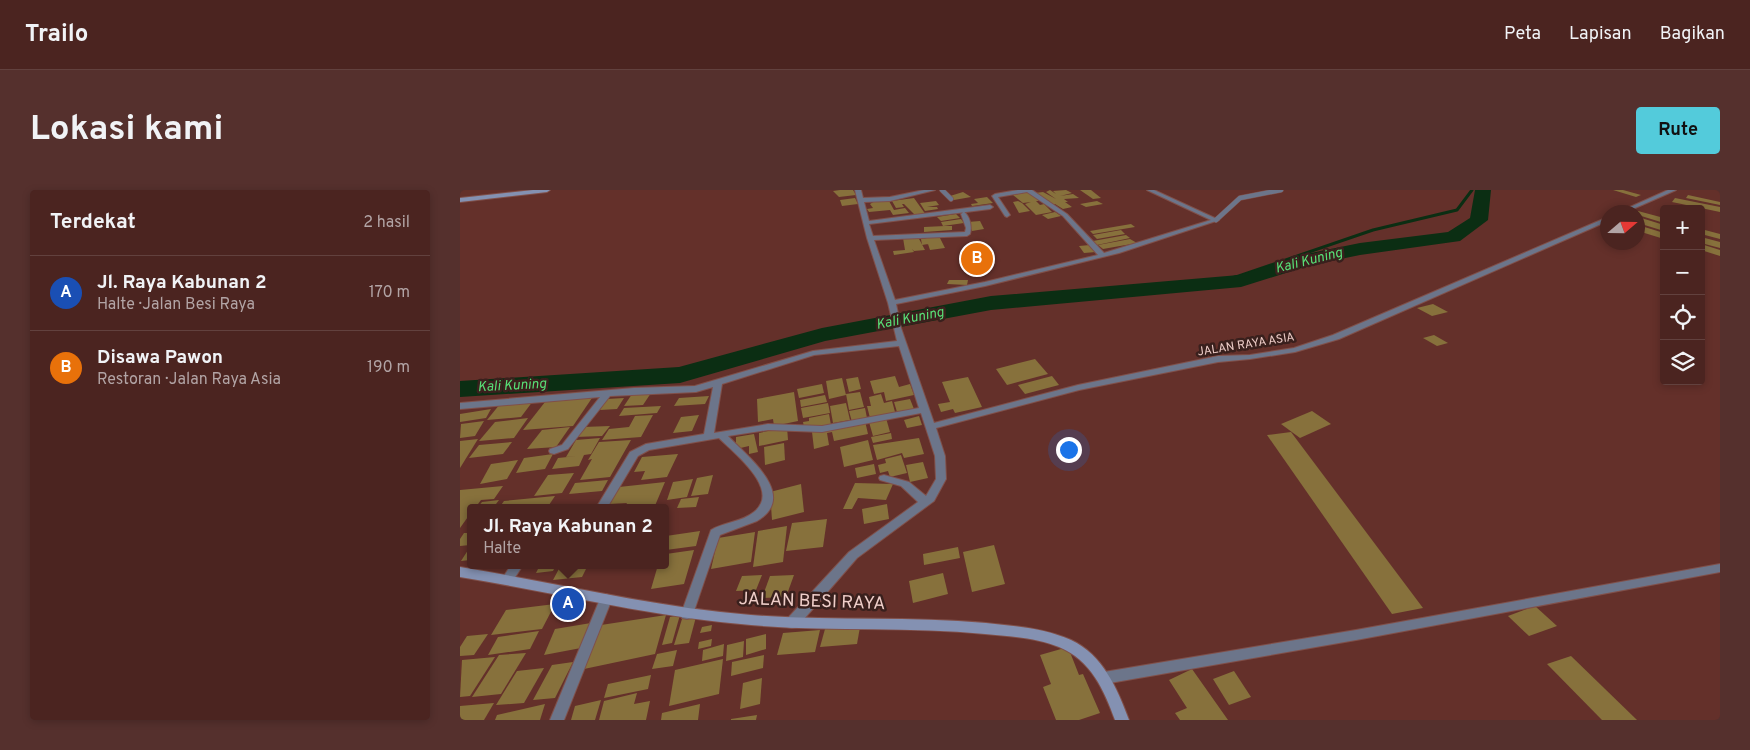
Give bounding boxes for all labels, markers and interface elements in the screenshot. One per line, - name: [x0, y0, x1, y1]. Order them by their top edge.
- text: Trailo: [25, 20, 88, 50]
- text: Peta: [1504, 23, 1541, 46]
- text: Lapisan: [1569, 23, 1632, 46]
- text: Bagikan: [1660, 23, 1725, 46]
- button: Rute: [1636, 107, 1720, 154]
- text: Lokasi kami: [30, 108, 223, 152]
- north arrow: [1600, 205, 1645, 250]
- map controls: [1660, 205, 1705, 385]
- button: +: [1660, 205, 1705, 250]
- text: Terdekat: [50, 209, 136, 236]
- text: 2 hasil: [363, 213, 410, 233]
- pin: B: [961, 240, 993, 278]
- water label: Kali Kuning: [1274, 244, 1345, 278]
- button: −: [1660, 250, 1705, 295]
- text: Jl. Raya Kabunan 2: [97, 271, 267, 295]
- text: A: [60, 283, 72, 303]
- text: 170 m: [369, 283, 410, 303]
- text: Halte · Jalan Besi Raya: [97, 295, 255, 315]
- button: locate: [1660, 295, 1705, 340]
- water label: Kali Kuning: [875, 304, 946, 334]
- street label: JALAN RAYA ASIA: [1196, 329, 1296, 361]
- button: layers: [1660, 340, 1705, 385]
- text: Disawa Pawon: [97, 346, 223, 370]
- text: B: [60, 358, 72, 378]
- text: 190 m: [367, 358, 410, 378]
- text: Restoran · Jalan Raya Asia: [97, 370, 281, 390]
- water label: Kali Kuning: [477, 376, 547, 396]
- your location: [1056, 437, 1082, 463]
- popup: [467, 504, 669, 569]
- text: Jl. Raya Kabunan 2: [483, 515, 653, 539]
- text: Halte: [483, 539, 521, 559]
- pin: A: [552, 585, 584, 623]
- street label: JALAN BESI RAYA: [738, 588, 886, 616]

